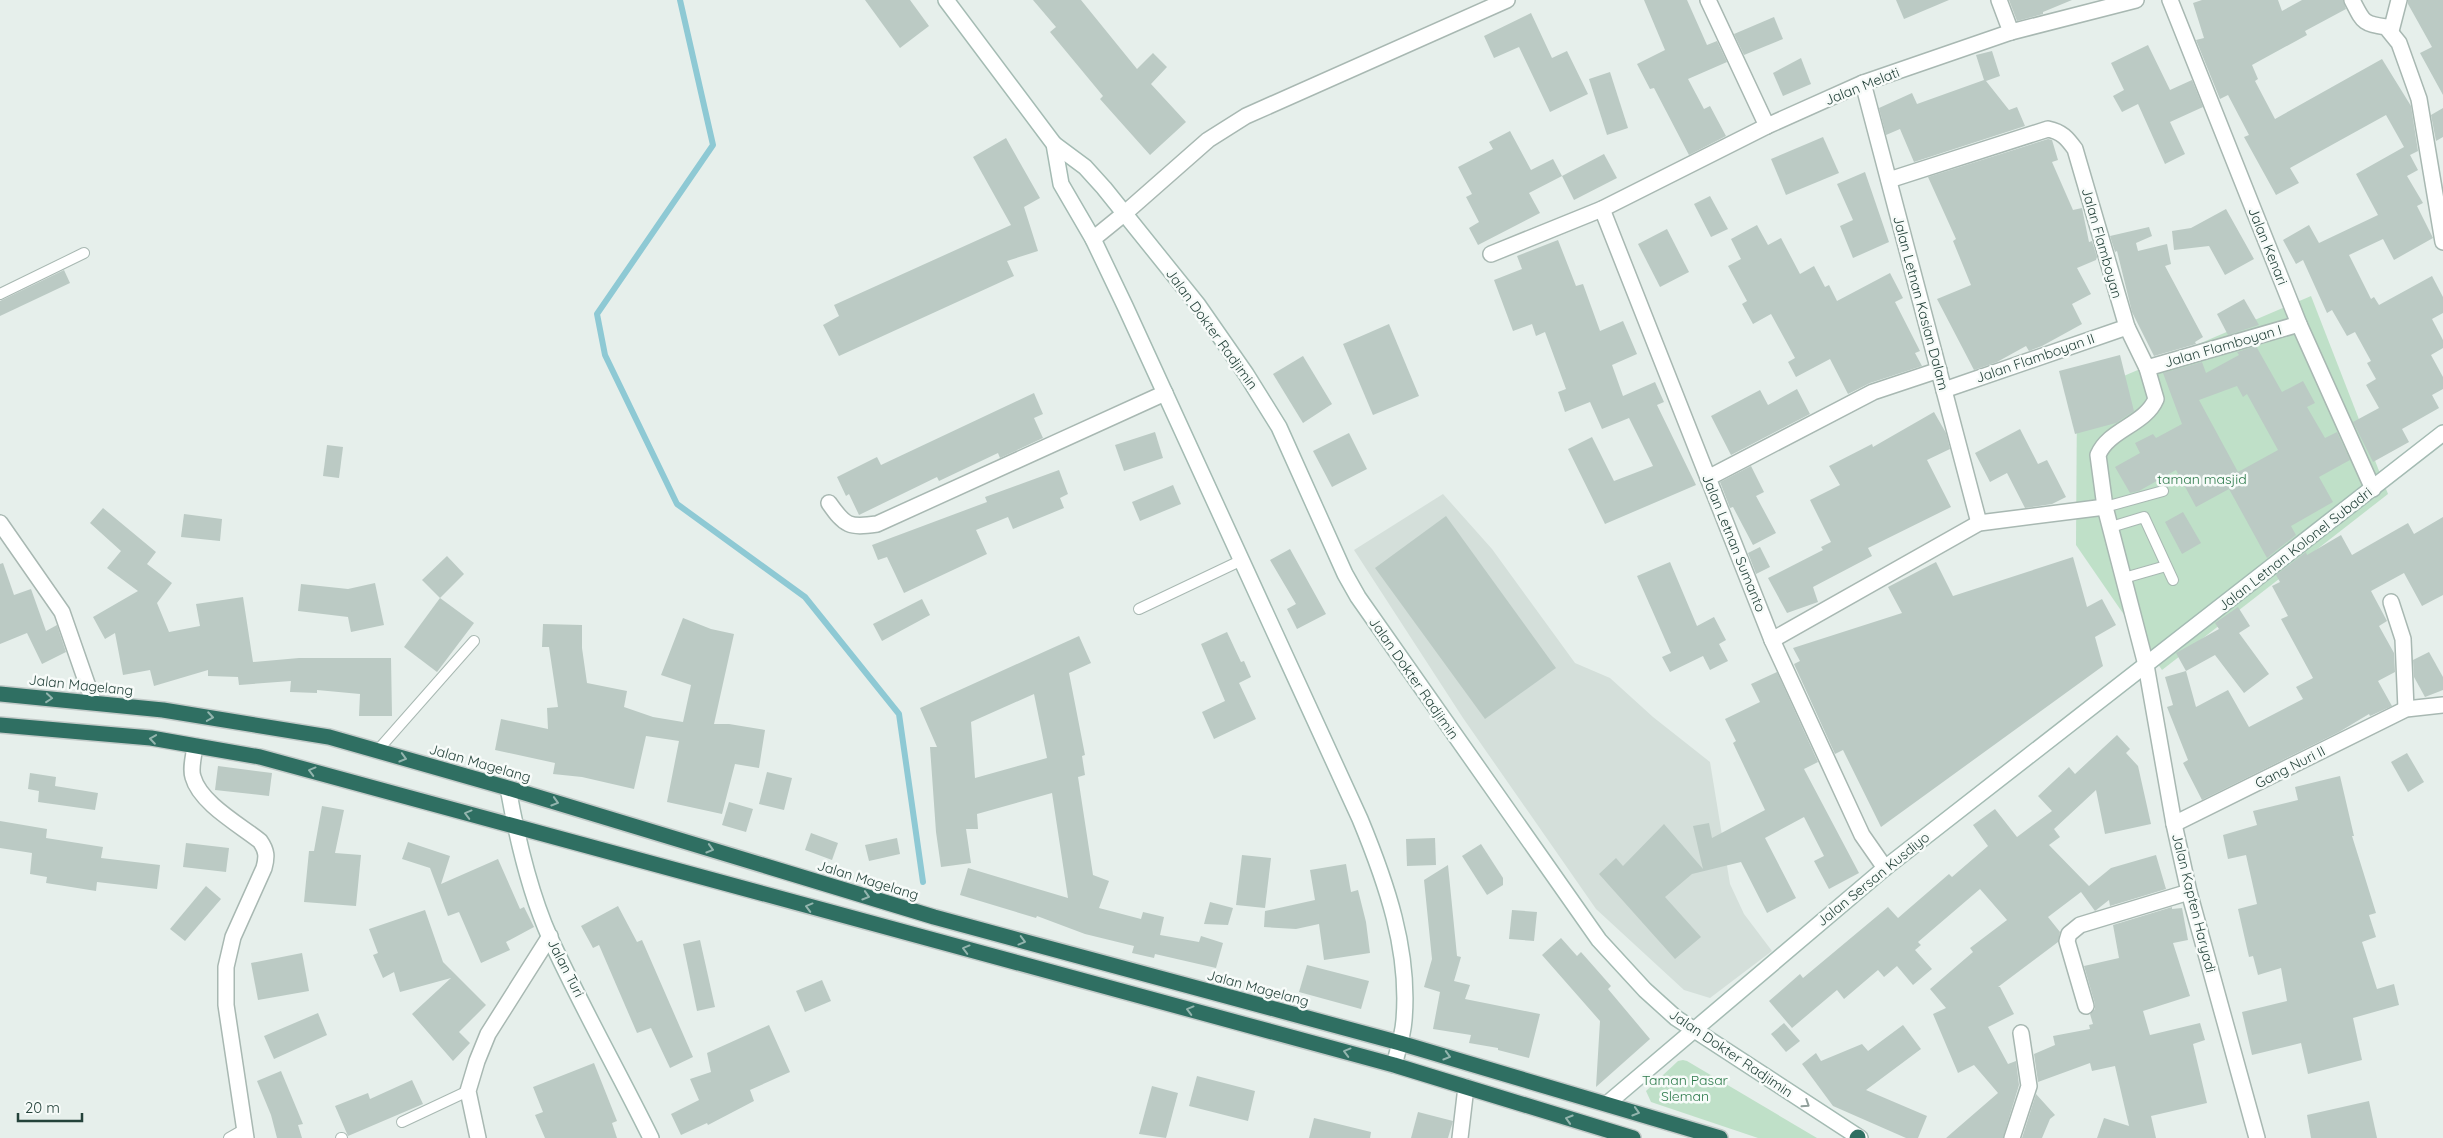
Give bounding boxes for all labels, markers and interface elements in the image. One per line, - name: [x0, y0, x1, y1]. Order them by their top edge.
- street label: Jalan Melati: [1822, 63, 1902, 109]
- street label: Jalan Flamboyan: [2078, 186, 2126, 300]
- street label: Jalan Kenari: [2244, 205, 2292, 287]
- street label: Jalan Letnan Kasian Dalam: [1889, 214, 1953, 392]
- street label: Jalan Dokter Radjimin: [1162, 265, 1262, 393]
- street label: Jalan Flamboyan I: [2162, 321, 2284, 371]
- street label: Jalan Flamboyan II: [1973, 329, 2097, 387]
- park label: taman masjid: [2157, 470, 2247, 488]
- street label: Jalan Letnan Sumanto: [1698, 471, 1770, 615]
- street label: Jalan Letnan Kolonel Subadri: [2214, 483, 2376, 615]
- street label: Jalan Dokter Radjimin: [1365, 613, 1463, 743]
- street label: Jalan Magelang: [28, 671, 134, 699]
- one-way arrow: [45, 692, 53, 703]
- one-way arrow: [205, 712, 214, 722]
- one-way arrow: [148, 734, 156, 745]
- street label: Jalan Magelang: [427, 740, 533, 786]
- street label: Gang Nuri II: [2252, 742, 2328, 792]
- one-way arrow: [398, 752, 406, 762]
- one-way arrow: [308, 767, 316, 777]
- one-way arrow: [550, 796, 559, 806]
- one-way arrow: [464, 809, 473, 820]
- street label: Jalan Sersan Kusdiyo: [1813, 828, 1933, 930]
- street label: Jalan Kapten Haryadi: [2168, 831, 2220, 975]
- one-way arrow: [706, 844, 714, 854]
- street label: Jalan Magelang: [815, 856, 921, 904]
- one-way arrow: [861, 891, 870, 901]
- one-way arrow: [805, 902, 813, 913]
- one-way arrow: [1018, 935, 1026, 945]
- street label: Jalan Turi: [544, 936, 588, 1000]
- one-way arrow: [961, 944, 970, 955]
- street label: Jalan Magelang: [1205, 966, 1311, 1010]
- one-way arrow: [1187, 1005, 1195, 1015]
- street label: Jalan Dokter Radjimin: [1666, 1005, 1796, 1101]
- one-way arrow: [1343, 1047, 1352, 1058]
- one-way arrow: [1442, 1051, 1450, 1061]
- park label: Taman Pasar Sleman: [1642, 1071, 1729, 1105]
- scale bar: [18, 1090, 81, 1122]
- one-way arrow: [1801, 1097, 1810, 1107]
- text: 20 m: [25, 1098, 60, 1117]
- one-way arrow: [1631, 1106, 1640, 1116]
- one-way arrow: [1566, 1114, 1574, 1124]

